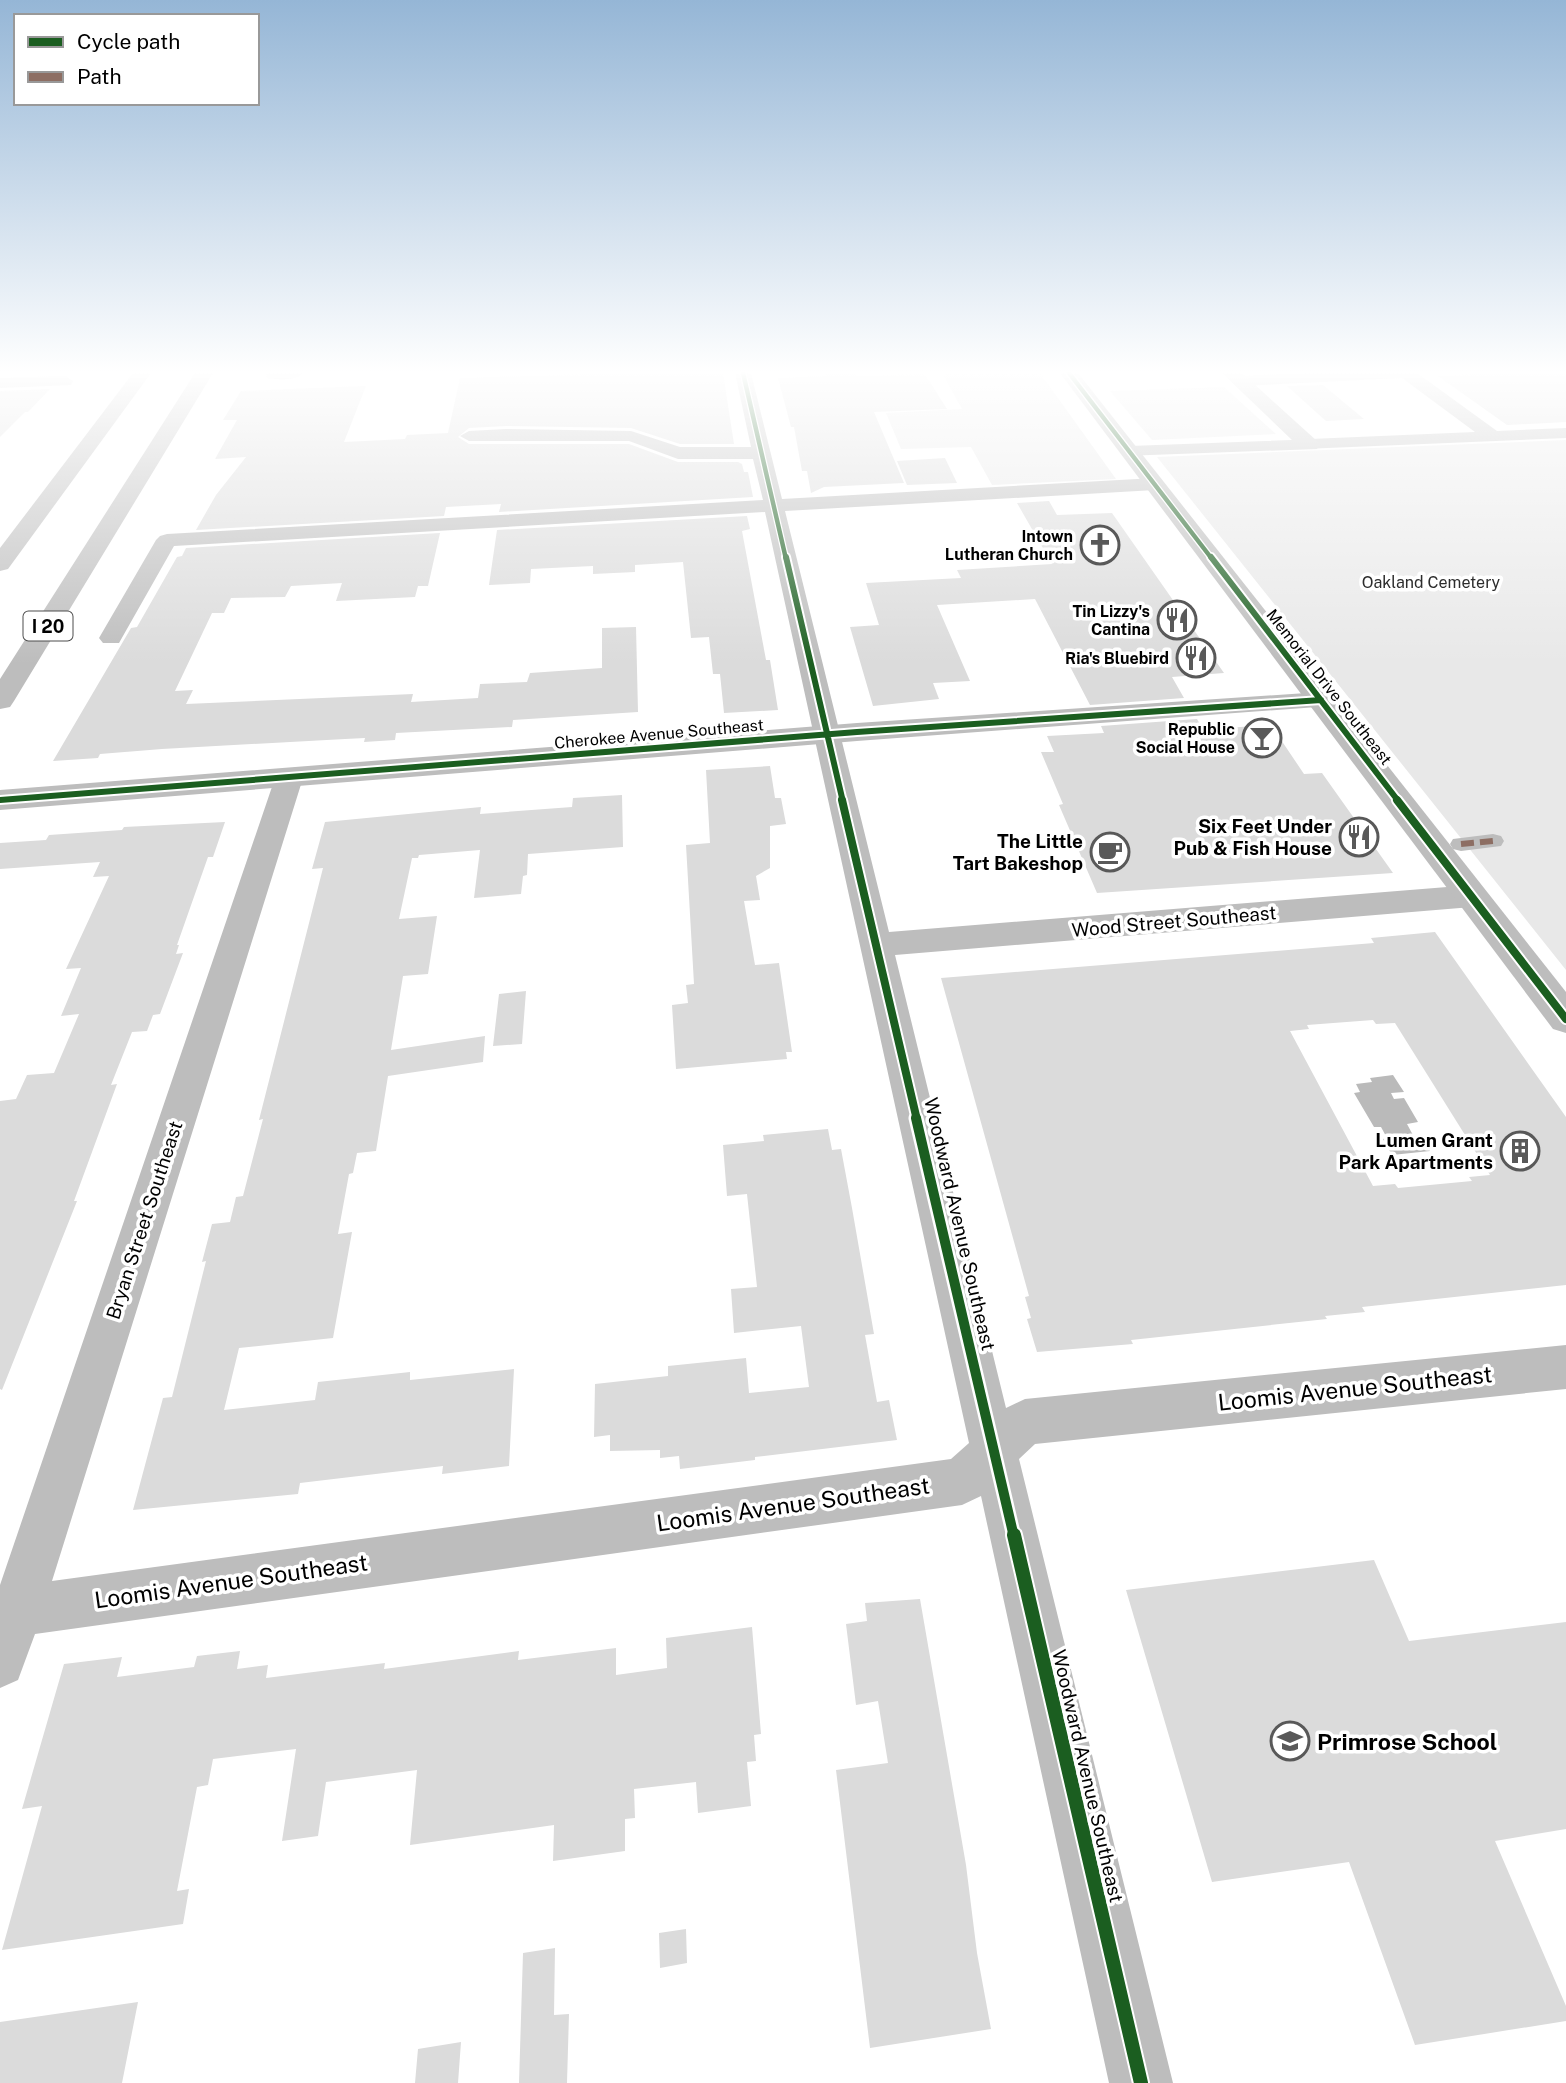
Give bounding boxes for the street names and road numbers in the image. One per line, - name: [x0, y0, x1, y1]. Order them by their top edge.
- street label: Memorial Drive Southeast: [1262, 605, 1396, 769]
- road number: I 20: [23, 612, 72, 640]
- street label: Cherokee Avenue Southeast: [554, 715, 764, 753]
- street label: Wood Street Southeast: [1071, 901, 1277, 941]
- street label: Woodward Avenue Southeast: [920, 1095, 1000, 1353]
- street label: Bryan Street Southeast: [102, 1118, 186, 1322]
- street label: Loomis Avenue Southeast: [1216, 1360, 1494, 1416]
- street label: Loomis Avenue Southeast: [655, 1471, 931, 1537]
- street label: Loomis Avenue Southeast: [93, 1548, 369, 1614]
- street label: Woodward Avenue Southeast: [1048, 1647, 1128, 1905]

